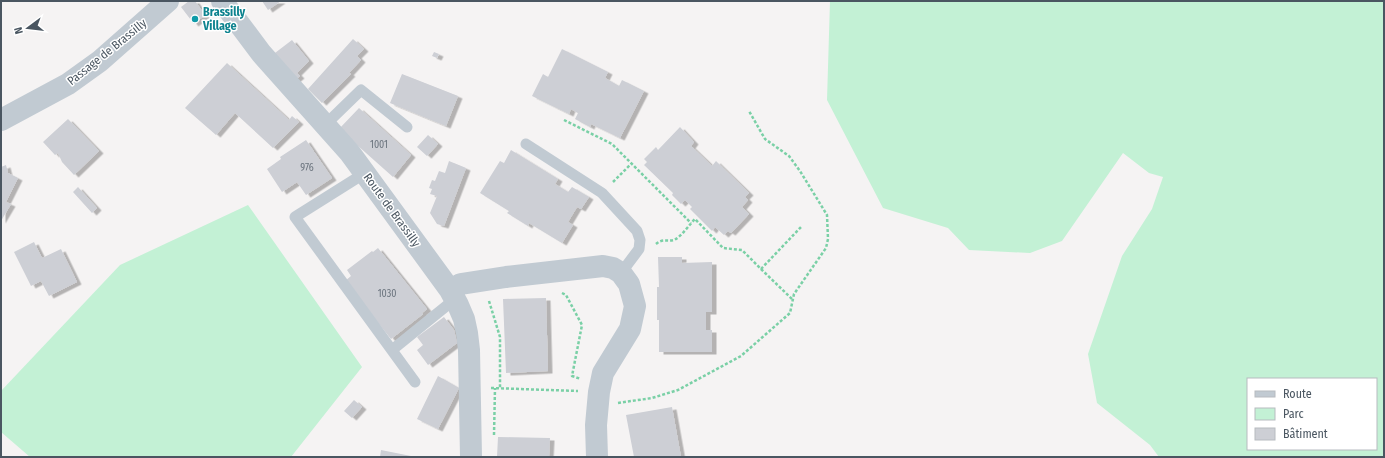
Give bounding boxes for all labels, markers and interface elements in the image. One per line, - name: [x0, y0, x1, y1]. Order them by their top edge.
- place label: Brassilly Village: [202, 5, 246, 33]
- north arrow: [8, 8, 48, 48]
- marker: Brassilly Village: [190, 14, 200, 24]
- street label: Passage de Brassilly: [65, 15, 150, 88]
- text: N: [12, 26, 26, 35]
- house number: 1001: [370, 139, 388, 151]
- house number: 976: [300, 162, 314, 174]
- street label: Route de Brassilly: [361, 170, 424, 250]
- house number: 1030: [378, 288, 396, 300]
- legend: [1247, 378, 1377, 450]
- text: Route: [1283, 387, 1312, 401]
- text: Parc: [1283, 407, 1304, 421]
- text: Bâtiment: [1283, 427, 1328, 441]

